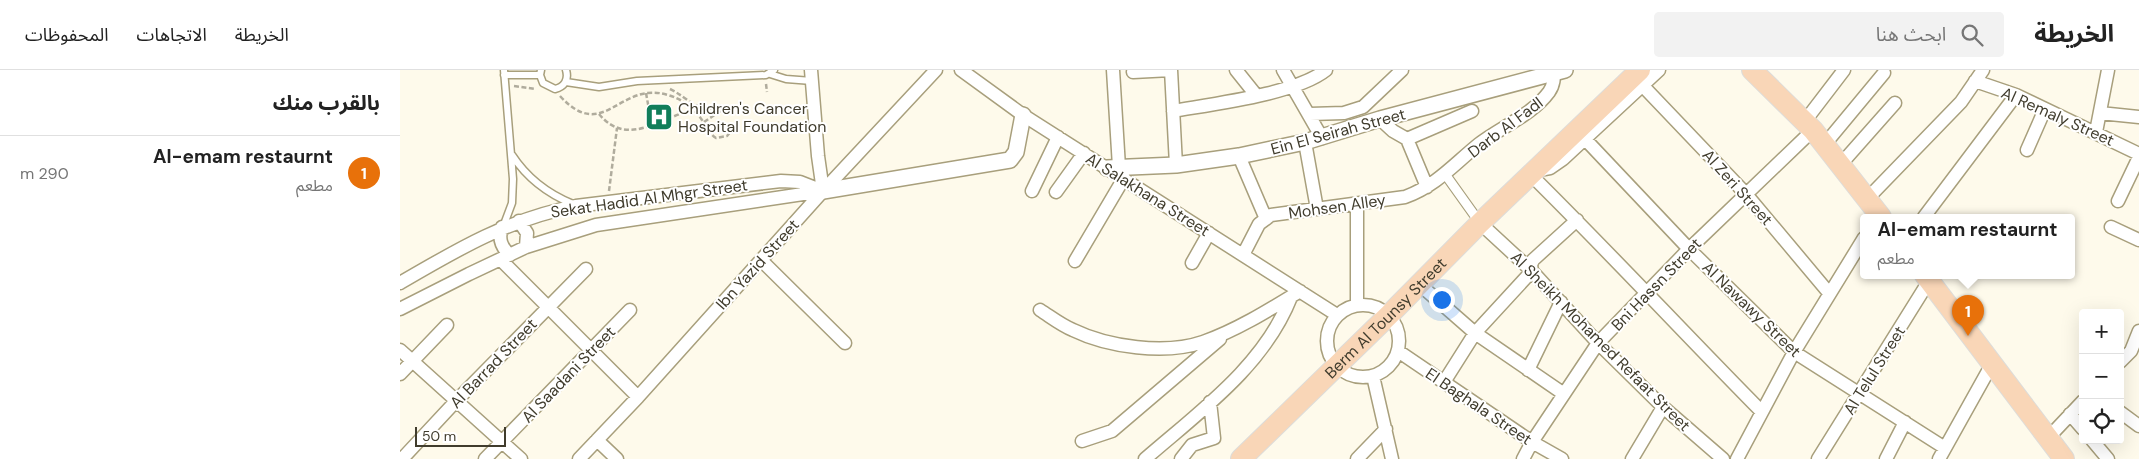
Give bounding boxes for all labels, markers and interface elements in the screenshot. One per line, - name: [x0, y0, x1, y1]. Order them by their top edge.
- search box: [1654, 12, 2004, 57]
- text: الخريطة: [2034, 18, 2114, 49]
- icon: search: [1958, 21, 1986, 49]
- text: ابحث هنا: [1876, 22, 1946, 47]
- text: المحفوظات: [25, 23, 109, 47]
- text: الاتجاهات: [137, 23, 207, 47]
- text: الخريطة: [235, 23, 289, 47]
- street label: Al Remaly Street: [1998, 82, 2118, 151]
- text: بالقرب منك: [273, 89, 380, 117]
- street label: Darb Al Fadl: [1464, 92, 1547, 162]
- place label: Children's Cancer Hospital Foundation: [678, 98, 826, 137]
- hospital icon: Children's Cancer Hospital Foundation: [644, 102, 674, 132]
- street label: Ein El Seirah Street: [1268, 103, 1408, 160]
- text: Al-emam restaurnt: [153, 144, 333, 169]
- street label: Al Zeri Street: [1698, 145, 1777, 230]
- street label: Al Salakhana Street: [1082, 148, 1214, 241]
- text: 290 m: [20, 163, 69, 184]
- text: 1: [361, 163, 367, 184]
- street label: Sekat Hadid Al Mhgr Street: [549, 174, 749, 223]
- text: مطعم: [296, 175, 333, 196]
- street label: Mohsen Alley: [1287, 189, 1387, 224]
- popup: [1860, 214, 2075, 279]
- street label: Ibn Yazid Street: [711, 215, 804, 314]
- text: Al-emam restaurnt: [1878, 217, 2057, 242]
- street label: Bni Hassn Street: [1607, 233, 1706, 335]
- street label: Al Sheikh Mohamed Refaat Street: [1506, 247, 1695, 436]
- text: مطعم: [1878, 248, 1915, 269]
- street label: Berm Al Tounsy Street: [1320, 253, 1451, 383]
- street label: Al Nawawy Street: [1698, 257, 1805, 362]
- your location: [1429, 287, 1455, 313]
- pin: 1: [1952, 295, 1984, 336]
- map controls: [2079, 309, 2124, 444]
- button: +: [2079, 309, 2124, 354]
- street label: Al Barrad Street: [445, 314, 542, 413]
- street label: Al Saadani Street: [517, 322, 620, 427]
- street label: Al Telul Street: [1839, 322, 1910, 419]
- button: −: [2079, 354, 2124, 399]
- street label: El Baghala Street: [1421, 363, 1536, 450]
- button: locate: [2079, 399, 2124, 444]
- scale bar: [415, 424, 506, 447]
- text: 50 m: [422, 427, 456, 445]

